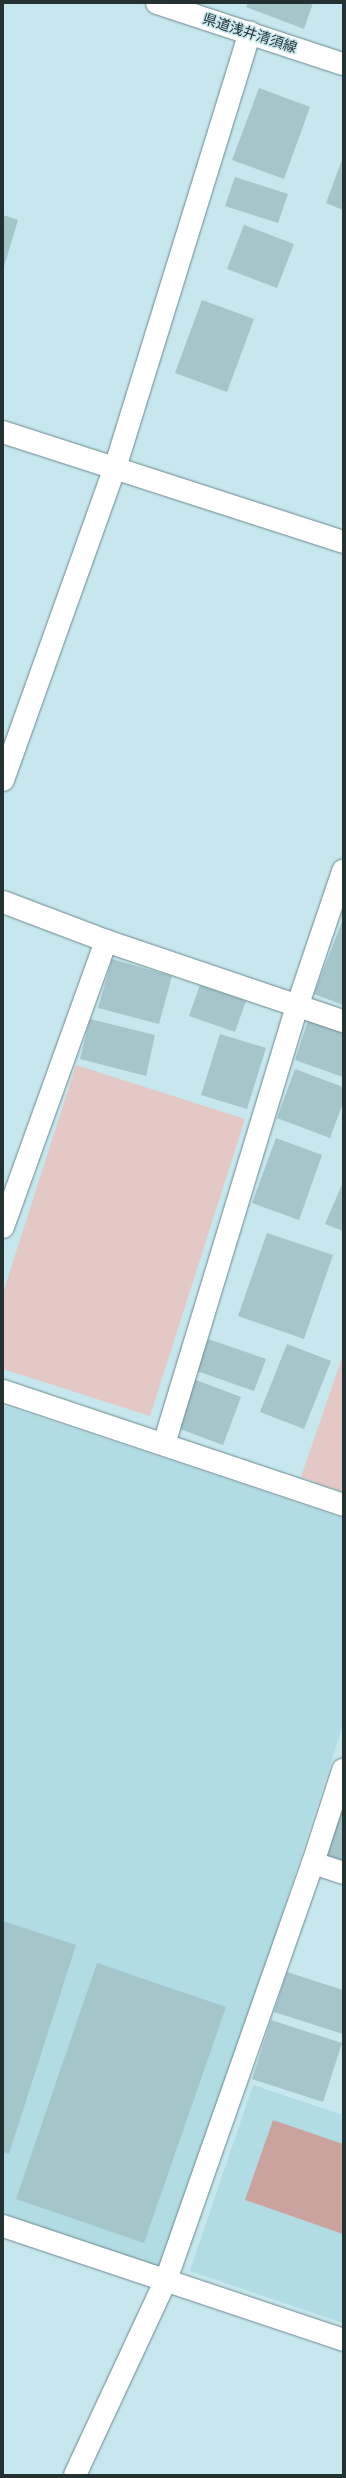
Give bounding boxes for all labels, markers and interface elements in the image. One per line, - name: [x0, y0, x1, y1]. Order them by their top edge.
- street label: 県道浅井清須線: [201, 10, 299, 56]

